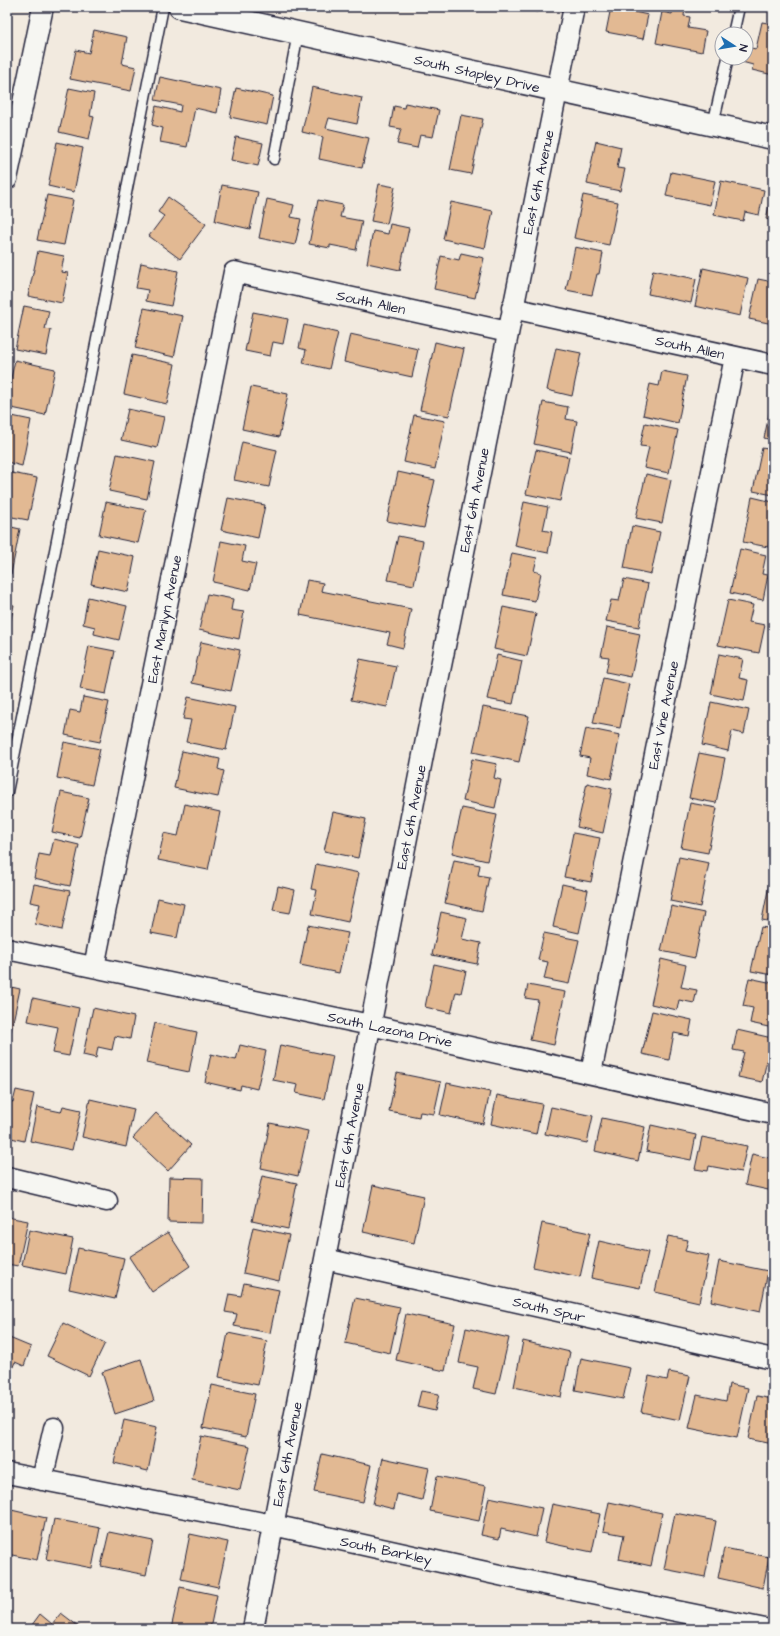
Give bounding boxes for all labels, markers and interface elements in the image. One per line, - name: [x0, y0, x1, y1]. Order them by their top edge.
- north arrow: [714, 26, 754, 66]
- text: N: [735, 43, 751, 53]
- street label: South Stapley Drive: [412, 50, 542, 98]
- street label: East 6th Avenue: [518, 128, 560, 236]
- street label: South Allen: [334, 286, 407, 320]
- street label: South Allen: [653, 331, 726, 365]
- street label: East 6th Avenue: [455, 446, 495, 554]
- street label: East Marilyn Avenue: [143, 553, 187, 685]
- street label: East Vine Avenue: [644, 659, 684, 771]
- street label: East 6th Avenue: [392, 763, 432, 871]
- street label: South Lazona Drive: [325, 1007, 455, 1053]
- street label: East 6th Avenue: [330, 1081, 370, 1189]
- street label: South Spur: [511, 1292, 587, 1328]
- street label: East 6th Avenue: [268, 1400, 308, 1508]
- street label: South Barkley: [338, 1532, 434, 1570]

